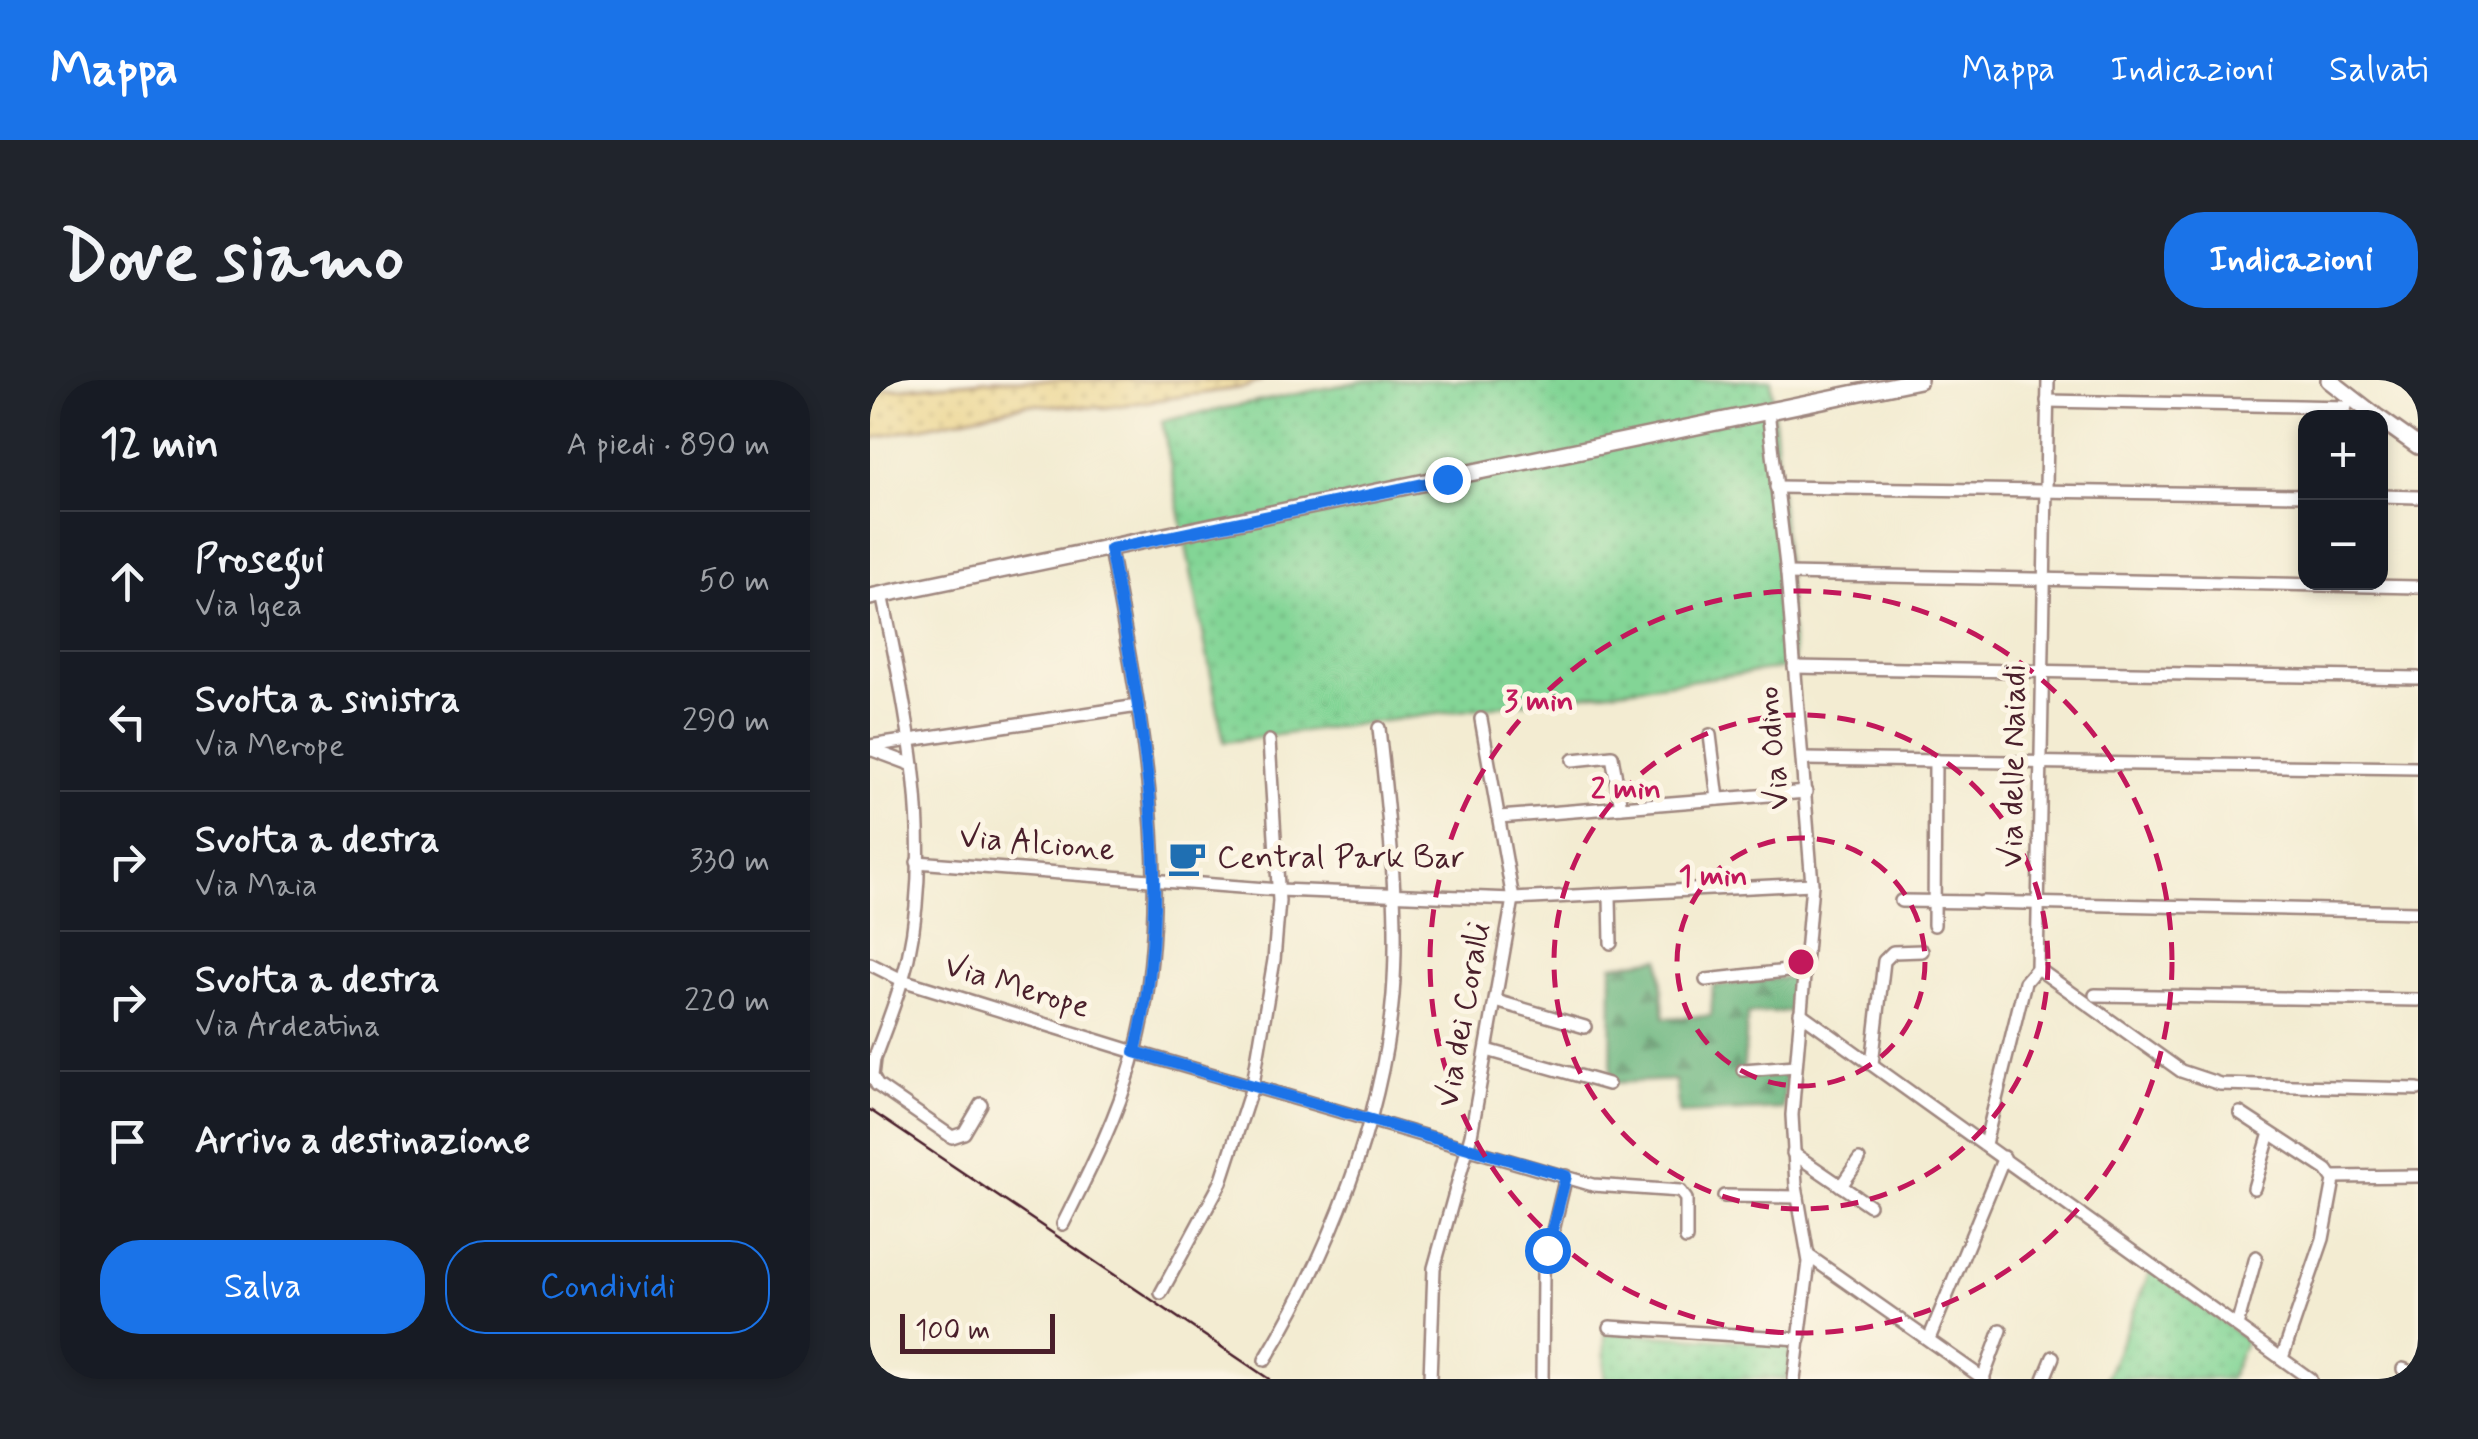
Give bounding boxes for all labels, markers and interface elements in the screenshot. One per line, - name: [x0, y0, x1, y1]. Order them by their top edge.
- text: Mappa: [50, 39, 178, 102]
- text: Mappa: [1962, 47, 2055, 93]
- text: Indicazioni: [2110, 47, 2274, 93]
- text: Salvati: [2329, 47, 2428, 93]
- button: Indicazioni: [2164, 212, 2418, 308]
- text: Dove siamo: [60, 214, 404, 306]
- map controls: [2298, 410, 2388, 590]
- button: +: [2298, 410, 2388, 500]
- text: 12 min: [100, 418, 219, 473]
- text: A piedi · 890 m: [567, 424, 770, 466]
- route end: [1425, 457, 1471, 503]
- button: −: [2298, 500, 2388, 590]
- text: Prosegui: [195, 536, 324, 585]
- icon: ahead: [100, 554, 155, 609]
- text: 50 m: [698, 560, 770, 602]
- text: Via Igea: [195, 585, 302, 627]
- street label: Via delle Naiadi: [1991, 664, 2037, 868]
- text: Svolta a sinistra: [195, 676, 460, 725]
- text: 3 min: [1504, 682, 1574, 721]
- street label: Via Odino: [1748, 684, 1800, 812]
- icon: left: [100, 694, 155, 749]
- text: 290 m: [682, 700, 770, 742]
- text: Via Merope: [195, 725, 345, 767]
- text: 2 min: [1591, 770, 1661, 809]
- text: Svolta a destra: [195, 816, 440, 865]
- street label: Via Alcione: [957, 816, 1117, 872]
- icon: right: [100, 834, 155, 889]
- cafe icon: Central Park Bar: [1166, 837, 1208, 879]
- place label: Central Park Bar: [1217, 837, 1465, 879]
- text: 330 m: [689, 840, 770, 882]
- text: 1 min: [1678, 857, 1748, 896]
- text: Via Maia: [195, 865, 317, 907]
- street label: Via dei Coralli: [1427, 919, 1501, 1111]
- centre of rings: [1783, 944, 1819, 980]
- street label: Via Merope: [939, 945, 1095, 1029]
- text: Svolta a destra: [195, 956, 440, 1005]
- icon: right: [100, 974, 155, 1029]
- text: 220 m: [684, 980, 770, 1022]
- text: Via Ardeatina: [195, 1005, 380, 1047]
- icon: arrive: [100, 1114, 155, 1169]
- text: Arrivo a destinazione: [195, 1117, 531, 1166]
- route start: [1525, 1228, 1571, 1274]
- button: Salva: [100, 1240, 425, 1334]
- button: Condividi: [445, 1240, 770, 1334]
- scale bar: [900, 1309, 1055, 1354]
- text: 100 m: [915, 1313, 990, 1350]

